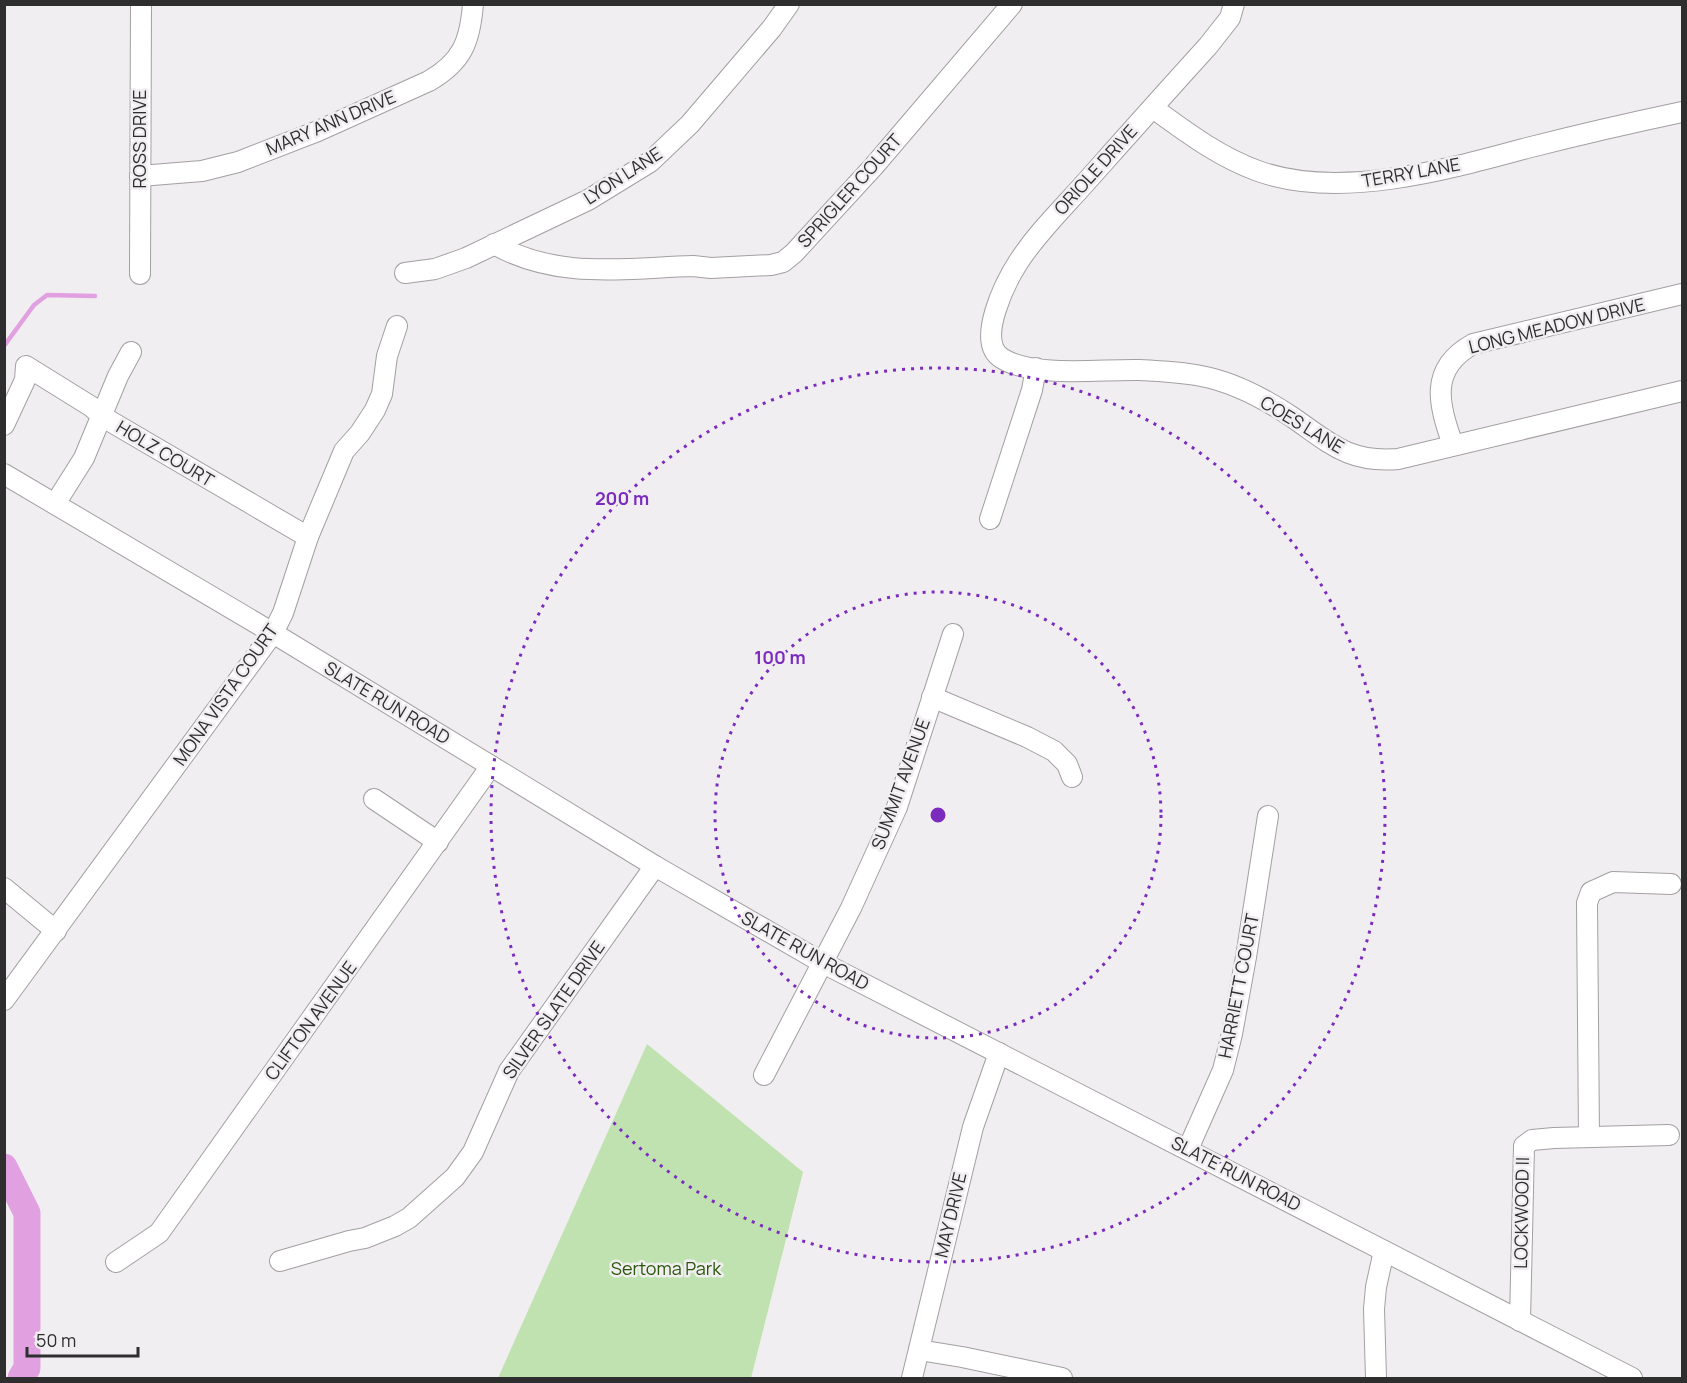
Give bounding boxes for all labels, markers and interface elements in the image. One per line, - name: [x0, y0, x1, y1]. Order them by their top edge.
- street label: MARY ANN DRIVE: [262, 84, 399, 160]
- street label: ROSS DRIVE: [127, 89, 151, 189]
- street label: ORIOLE DRIVE: [1048, 119, 1142, 220]
- street label: SPRIGLER COURT: [792, 128, 907, 252]
- street label: LYON LANE: [579, 141, 666, 209]
- street label: TERRY LANE: [1360, 152, 1462, 192]
- street label: LONG MEADOW DRIVE: [1466, 291, 1647, 359]
- street label: COES LANE: [1256, 390, 1349, 459]
- street label: HOLZ COURT: [112, 415, 219, 492]
- text: 200 m: [595, 486, 649, 510]
- street label: MONA VISTA COURT: [167, 619, 283, 770]
- text: 100 m: [754, 645, 806, 669]
- street label: SLATE RUN ROAD: [320, 655, 455, 749]
- street label: SUMMIT AVENUE: [865, 714, 935, 853]
- centre of rings: [928, 805, 948, 825]
- street label: SLATE RUN ROAD: [737, 905, 874, 995]
- street label: HARRIETT COURT: [1212, 911, 1264, 1060]
- street label: SILVER SLATE DRIVE: [497, 936, 610, 1083]
- street label: CLIFTON AVENUE: [259, 956, 361, 1085]
- street label: SLATE RUN ROAD: [1167, 1130, 1305, 1216]
- street label: LOCKWOOD II: [1508, 1157, 1534, 1269]
- street label: MAY DRIVE: [929, 1170, 972, 1260]
- park label: Sertoma Park: [611, 1256, 722, 1280]
- scale bar: [27, 1320, 138, 1358]
- text: 50 m: [36, 1328, 76, 1352]

